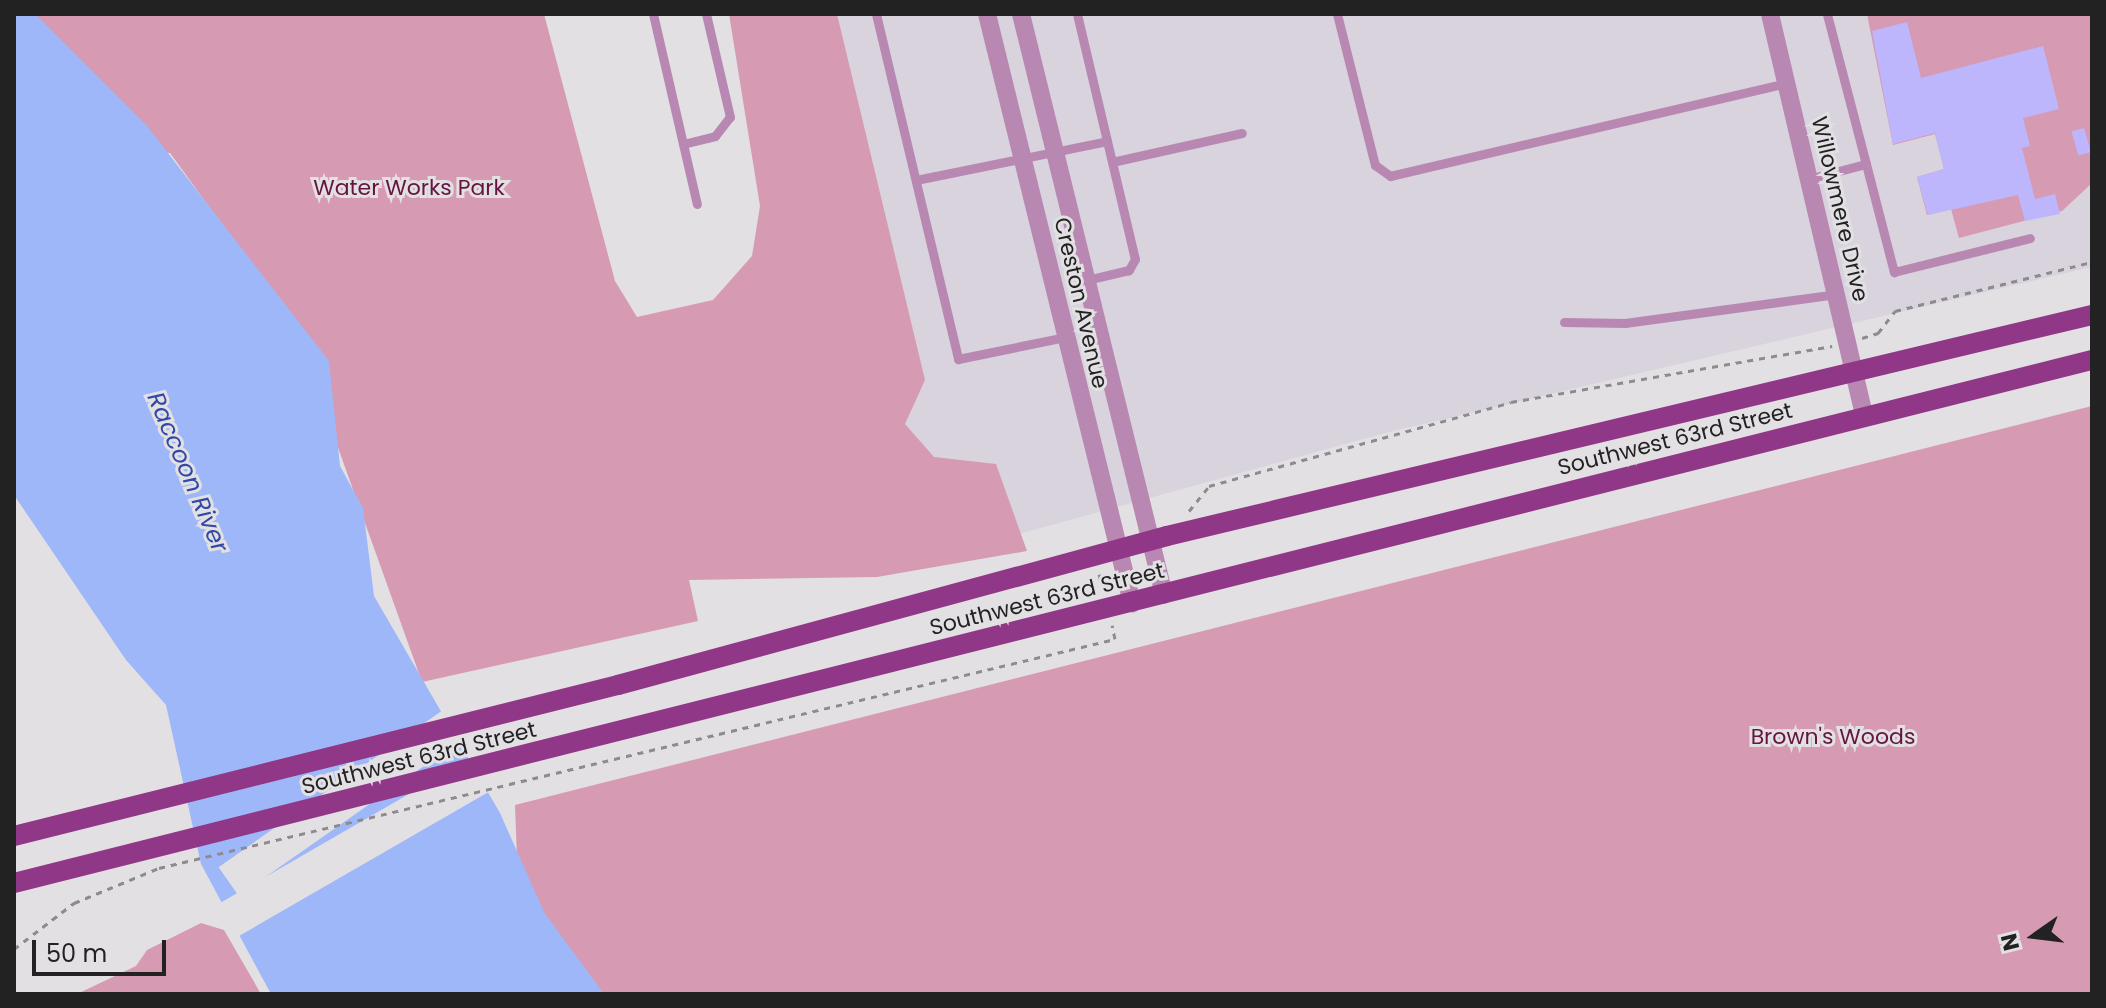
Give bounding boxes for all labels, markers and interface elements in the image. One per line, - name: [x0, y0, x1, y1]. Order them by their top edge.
- street label: Willowmere Drive: [1806, 114, 1874, 304]
- park label: Water Works Park: [313, 175, 505, 201]
- street label: Creston Avenue: [1048, 215, 1114, 391]
- water label: Raccoon River: [141, 388, 235, 556]
- street label: Southwest 63rd Street: [1555, 397, 1795, 481]
- street label: Southwest 63rd Street: [927, 557, 1167, 641]
- street label: Southwest 63rd Street: [299, 716, 539, 800]
- park label: Brown's Woods: [1751, 724, 1915, 750]
- north arrow: [1994, 896, 2074, 976]
- scale bar: [36, 924, 170, 974]
- text: N: [1993, 930, 2027, 954]
- text: 50 m: [46, 937, 107, 970]

